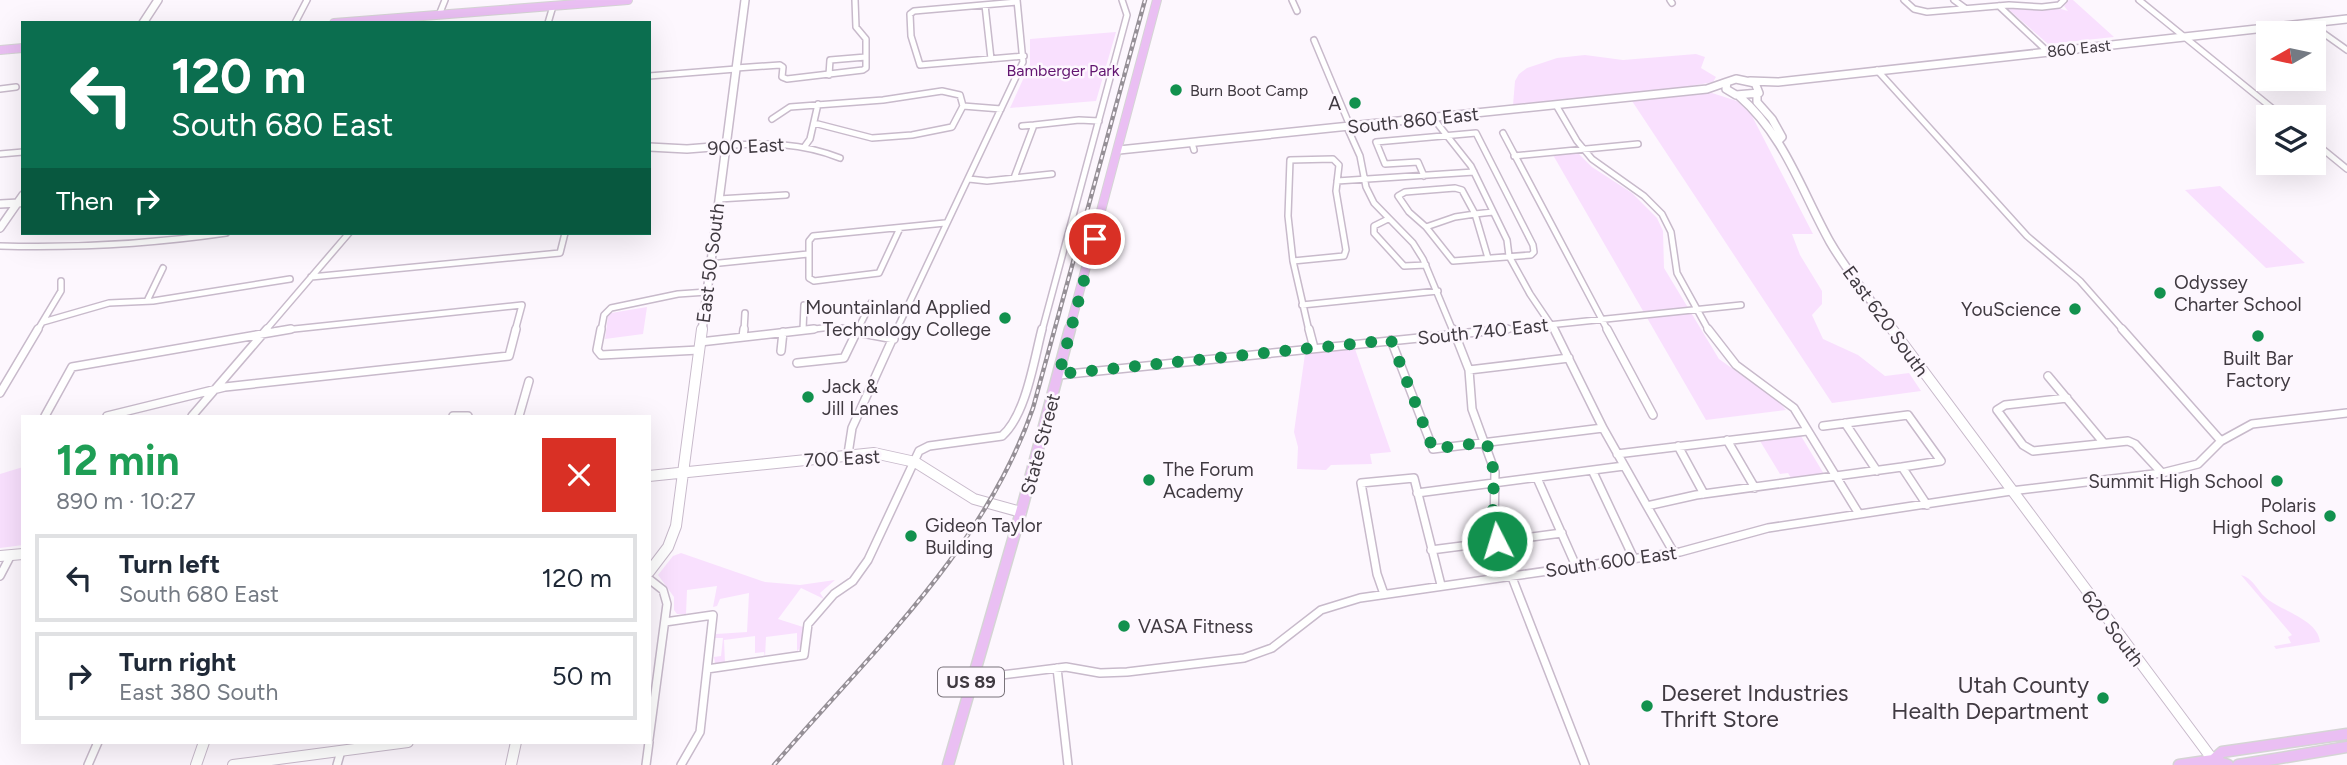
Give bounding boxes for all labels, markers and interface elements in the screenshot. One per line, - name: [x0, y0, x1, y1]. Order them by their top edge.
- north arrow: [2256, 21, 2326, 91]
- map controls: [2256, 21, 2326, 175]
- street label: 860 East: [2046, 36, 2112, 61]
- text: 120 m: [171, 46, 306, 105]
- icon: left: [56, 49, 147, 140]
- park label: Bamberger Park: [1007, 61, 1120, 80]
- place label: Burn Boot Camp: [1190, 81, 1308, 100]
- marker: Burn Boot Camp: [1168, 82, 1184, 98]
- place label: A: [1328, 92, 1341, 115]
- marker: A: [1347, 95, 1363, 111]
- street label: South 860 East: [1346, 102, 1480, 139]
- button: layers: [2256, 105, 2326, 175]
- text: South 680 East: [171, 106, 393, 144]
- street label: 900 East: [707, 133, 785, 160]
- icon: right: [128, 182, 166, 220]
- text: Then: [56, 185, 114, 217]
- street label: East 50 South: [692, 202, 729, 324]
- pin: [1065, 209, 1125, 269]
- icon: arrive: [1076, 220, 1114, 258]
- street label: East 620 South: [1838, 262, 1933, 381]
- place label: Odyssey Charter School: [2174, 271, 2302, 316]
- marker: Odyssey Charter School: [2152, 285, 2168, 301]
- place label: Mountainland Applied Technology College: [805, 296, 991, 341]
- place label: YouScience: [1961, 298, 2061, 321]
- marker: YouScience: [2067, 301, 2083, 317]
- marker: Mountainland Applied Technology College: [997, 310, 1013, 326]
- street label: South 740 East: [1416, 313, 1550, 350]
- marker: Built Bar Factory: [2250, 328, 2266, 344]
- place label: Built Bar Factory: [2223, 347, 2294, 392]
- place label: Jack & Jill Lanes: [822, 375, 899, 420]
- marker: Jack & Jill Lanes: [800, 389, 816, 405]
- street label: State Street: [1016, 391, 1065, 497]
- text: 12 min: [56, 435, 180, 486]
- button: close: [542, 438, 616, 512]
- street label: 700 East: [803, 445, 881, 472]
- place label: The Forum Academy: [1163, 458, 1254, 503]
- place label: Summit High School: [2088, 470, 2263, 493]
- marker: The Forum Academy: [1141, 472, 1157, 488]
- marker: Summit High School: [2269, 473, 2285, 489]
- text: 890 m · 10:27: [56, 487, 196, 515]
- place label: Polaris High School: [2212, 494, 2316, 539]
- position arrow: [1460, 504, 1534, 578]
- marker: Polaris High School: [2322, 508, 2338, 524]
- place label: Gideon Taylor Building: [925, 514, 1043, 559]
- marker: Gideon Taylor Building: [903, 528, 919, 544]
- street label: South 600 East: [1544, 541, 1678, 582]
- text: Turn left: [119, 548, 220, 580]
- icon: left: [60, 559, 98, 597]
- text: 120 m: [542, 562, 612, 594]
- text: South 680 East: [119, 580, 279, 608]
- street label: 620 South: [2077, 586, 2149, 671]
- place label: VASA Fitness: [1138, 615, 1253, 638]
- marker: VASA Fitness: [1116, 618, 1132, 634]
- text: Turn right: [119, 646, 236, 678]
- icon: right: [60, 657, 98, 695]
- text: 50 m: [552, 660, 612, 692]
- road number: US 89: [938, 668, 1004, 696]
- place label: Utah County Health Department: [1891, 671, 2089, 725]
- text: East 380 South: [119, 678, 278, 706]
- place label: Deseret Industries Thrift Store: [1661, 679, 1849, 733]
- marker: Utah County Health Department: [2095, 690, 2111, 706]
- marker: Deseret Industries Thrift Store: [1639, 698, 1655, 714]

